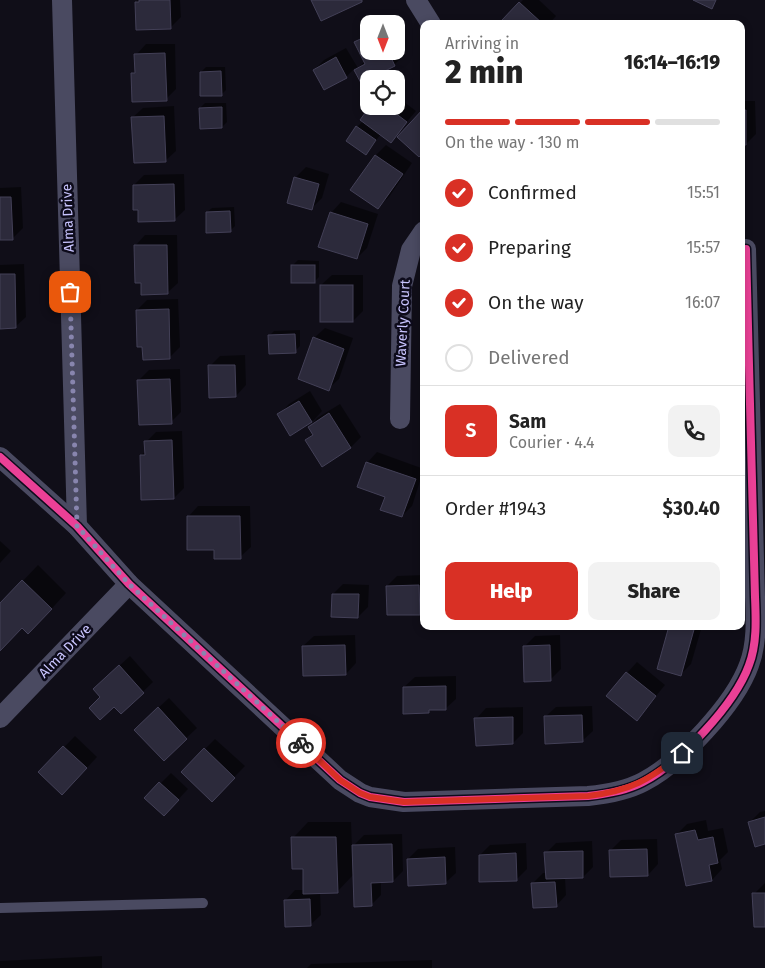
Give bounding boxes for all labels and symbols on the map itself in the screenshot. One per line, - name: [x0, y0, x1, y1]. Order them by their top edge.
- north arrow: [360, 15, 405, 60]
- street label: Alma Drive: [58, 184, 78, 252]
- pin: [49, 271, 91, 313]
- street label: Waverly Court: [392, 278, 414, 367]
- street label: Alma Drive: [35, 621, 95, 681]
- courier: [276, 718, 326, 768]
- pin: [661, 732, 703, 774]

